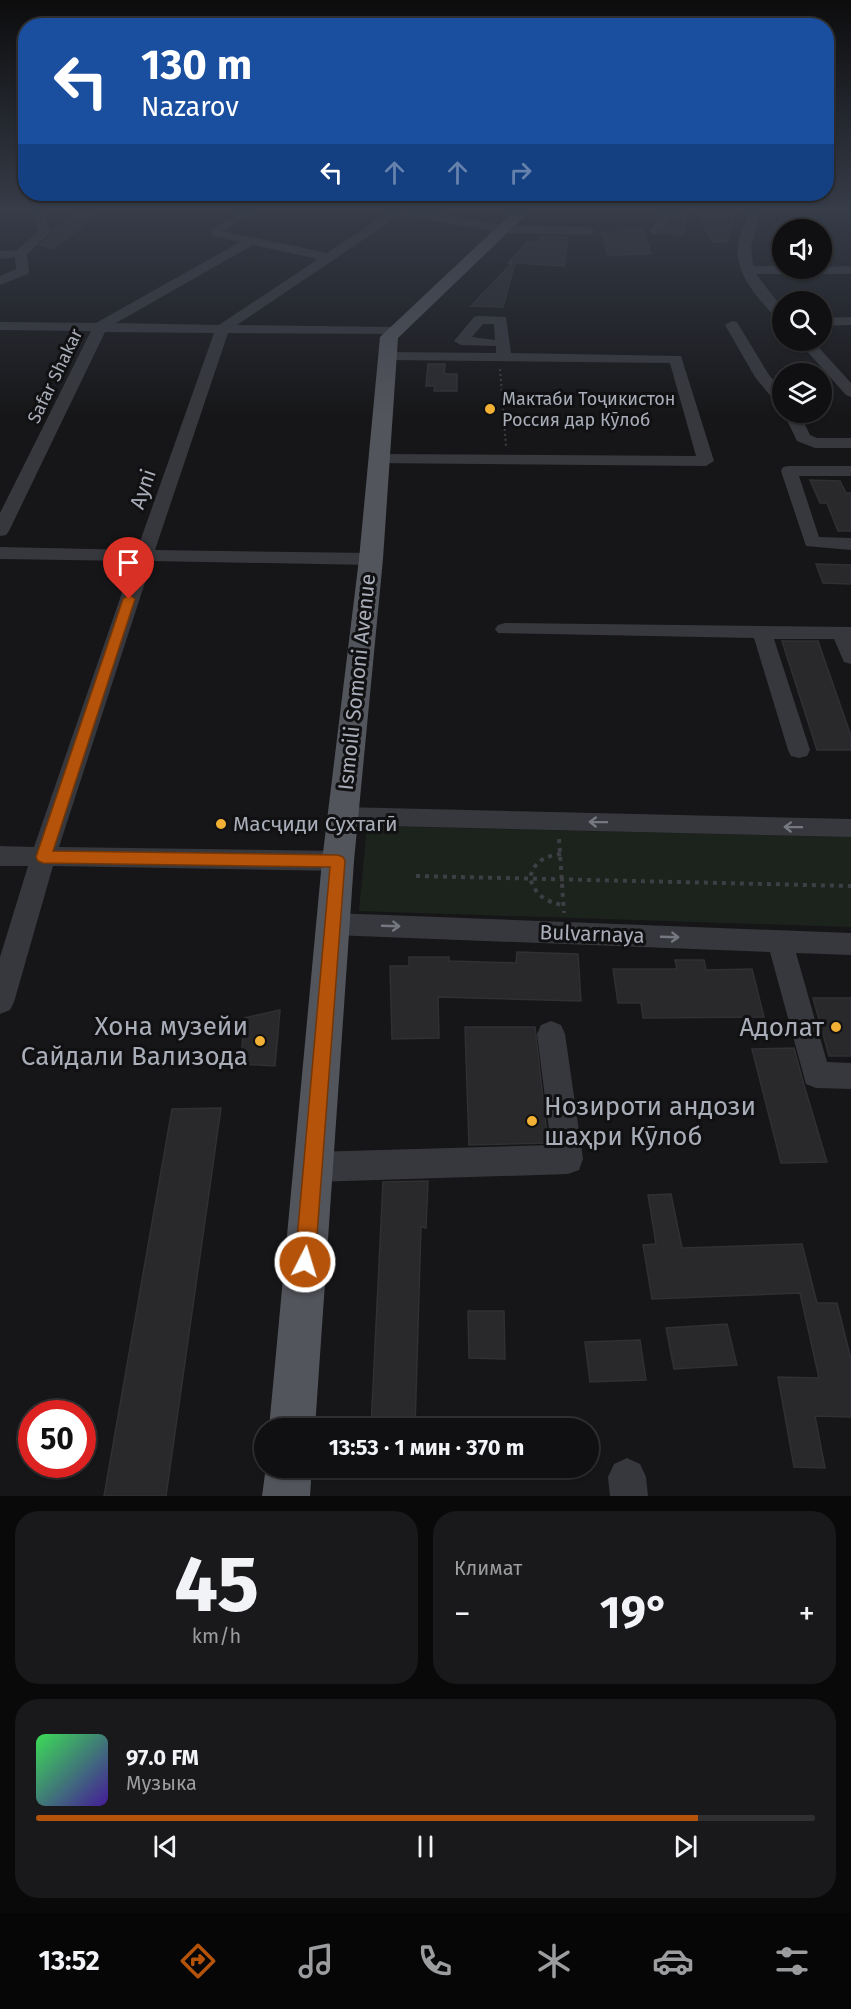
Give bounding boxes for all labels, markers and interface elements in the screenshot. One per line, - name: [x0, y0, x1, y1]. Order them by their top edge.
- text: 130 m: [141, 40, 252, 90]
- icon: left: [42, 42, 120, 120]
- text: Nazarov: [141, 91, 239, 123]
- icon: left: [315, 156, 348, 189]
- icon: ahead: [378, 156, 411, 189]
- icon: ahead: [441, 156, 474, 189]
- icon: right: [504, 156, 537, 189]
- map controls: [772, 219, 832, 423]
- button: sound: [772, 219, 832, 279]
- button: search: [772, 291, 832, 351]
- street label: Safar Shakar: [23, 325, 87, 427]
- button: layers: [772, 363, 832, 423]
- place label: Мактаби Тоҷикистон Россия дар Кӯлоб: [502, 388, 675, 431]
- marker: Мактаби Тоҷикистон Россия дар Кӯлоб: [483, 402, 497, 416]
- street label: Ayni: [124, 466, 162, 512]
- pin: [103, 537, 154, 599]
- icon: arrive: [112, 546, 145, 579]
- street label: Ismoili Somoni Avenue: [333, 573, 381, 791]
- place label: Масҷиди Сухтагӣ: [233, 811, 398, 837]
- one-way arrow: [588, 816, 608, 828]
- marker: Масҷиди Сухтагӣ: [214, 817, 228, 831]
- one-way arrow: [783, 821, 803, 832]
- street label: Bulvarnaya: [539, 919, 645, 949]
- one-way arrow: [381, 921, 401, 932]
- one-way arrow: [660, 931, 680, 942]
- place label: Хона музейи Сайдали Вализода: [21, 1011, 248, 1072]
- place label: Адолат: [739, 1012, 824, 1043]
- marker: Адолат: [829, 1020, 843, 1034]
- marker: Хона музейи Сайдали Вализода: [253, 1034, 267, 1048]
- place label: Нозироти андози шаҳри Кӯлоб: [544, 1091, 756, 1152]
- marker: Нозироти андози шаҳри Кӯлоб: [525, 1114, 539, 1128]
- position arrow: [273, 1230, 337, 1294]
- speed limit sign: 50: [18, 1400, 96, 1478]
- text: 13:53 · 1 мин · 370 m: [329, 1434, 524, 1461]
- text: 45: [174, 1538, 259, 1632]
- text: Климат: [454, 1556, 522, 1580]
- text: 19°: [600, 1586, 669, 1640]
- text: −: [454, 1594, 471, 1634]
- text: +: [799, 1594, 815, 1634]
- text: km/h: [192, 1624, 241, 1648]
- text: 97.0 FM: [126, 1744, 199, 1771]
- text: Музыка: [126, 1771, 197, 1795]
- icon: previous: [149, 1830, 182, 1863]
- icon: pause: [409, 1830, 442, 1863]
- icon: next: [669, 1830, 702, 1863]
- icon: directions: [177, 1940, 219, 1982]
- icon: music: [295, 1940, 337, 1982]
- icon: phone: [414, 1940, 456, 1982]
- icon: climate: [533, 1940, 575, 1982]
- icon: car: [652, 1940, 694, 1982]
- icon: filters: [771, 1940, 813, 1982]
- text: 13:52: [38, 1945, 100, 1977]

